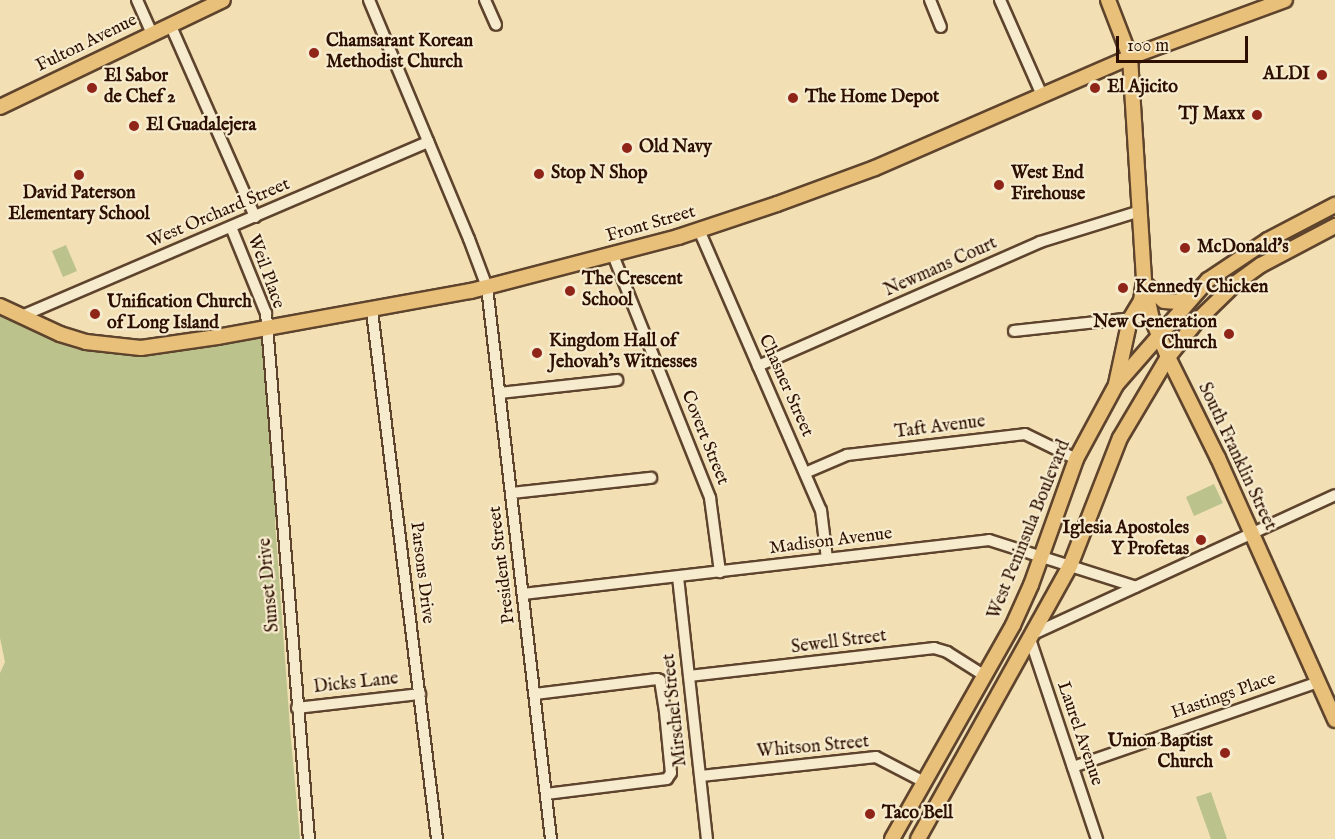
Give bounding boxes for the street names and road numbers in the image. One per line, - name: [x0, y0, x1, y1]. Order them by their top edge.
- street label: Fulton Avenue: [33, 10, 141, 78]
- street label: West Orchard Street: [145, 174, 293, 254]
- street label: Front Street: [604, 202, 698, 248]
- street label: Weil Place: [242, 232, 288, 312]
- street label: Newmans Court: [881, 233, 1001, 303]
- street label: Chasner Street: [753, 332, 817, 440]
- street label: South Franklin Street: [1192, 380, 1280, 534]
- street label: Covert Street: [675, 388, 733, 488]
- street label: Taft Avenue: [893, 412, 987, 444]
- street label: West Peninsula Boulevard: [984, 437, 1076, 623]
- street label: President Street: [485, 505, 521, 625]
- street label: Parsons Drive: [404, 521, 438, 625]
- street label: Madison Avenue: [768, 524, 894, 560]
- street label: Sunset Drive: [255, 537, 285, 633]
- street label: Sewell Street: [790, 626, 888, 660]
- street label: Mirschel Street: [659, 652, 693, 768]
- street label: Dicks Lane: [312, 669, 400, 699]
- street label: Hastings Place: [1169, 669, 1279, 725]
- street label: Laurel Avenue: [1051, 679, 1107, 789]
- street label: Whitson Street: [756, 732, 870, 764]

